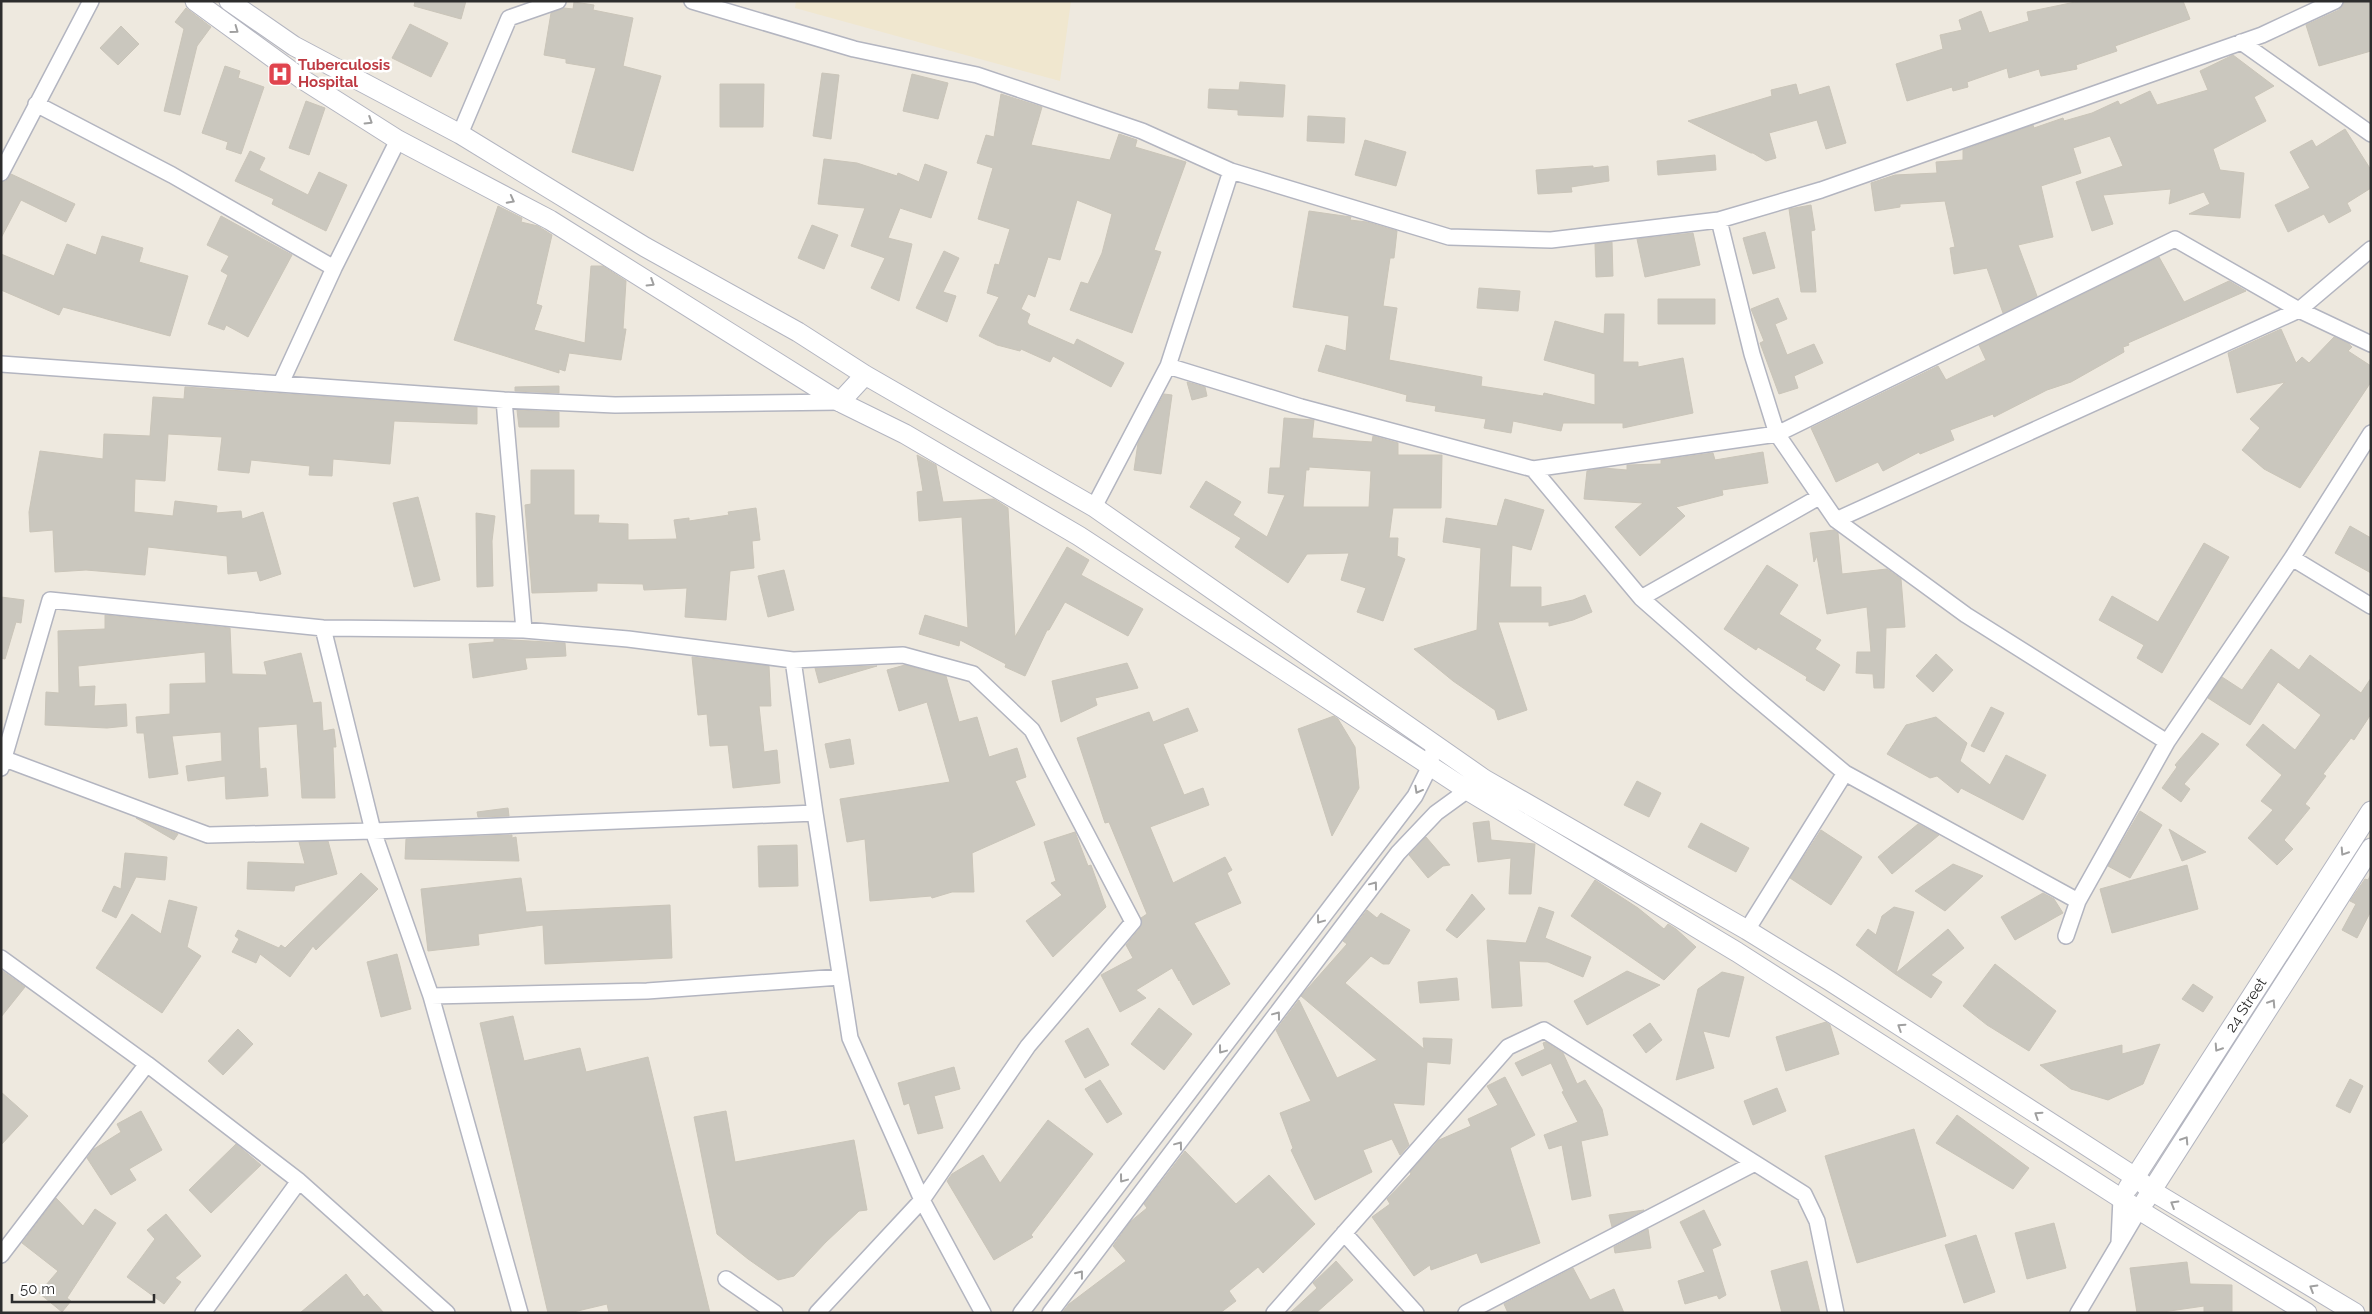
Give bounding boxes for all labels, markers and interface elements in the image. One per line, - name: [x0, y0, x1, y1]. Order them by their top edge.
- one-way arrow: [229, 24, 239, 33]
- place label: Tuberculosis Hospital: [298, 56, 390, 91]
- hospital icon: Tuberculosis Hospital: [267, 61, 293, 87]
- one-way arrow: [363, 115, 372, 125]
- one-way arrow: [506, 194, 515, 204]
- one-way arrow: [645, 277, 654, 286]
- one-way arrow: [1414, 785, 1424, 794]
- one-way arrow: [2341, 847, 2351, 856]
- one-way arrow: [1368, 881, 1377, 891]
- one-way arrow: [1317, 915, 1326, 924]
- street label: 24 Street: [2222, 974, 2270, 1036]
- one-way arrow: [2266, 1000, 2275, 1009]
- one-way arrow: [1271, 1012, 1279, 1021]
- one-way arrow: [1898, 1023, 1907, 1033]
- one-way arrow: [2215, 1042, 2225, 1051]
- one-way arrow: [1219, 1044, 1227, 1053]
- one-way arrow: [2034, 1112, 2044, 1121]
- one-way arrow: [2178, 1137, 2188, 1146]
- one-way arrow: [1173, 1141, 1182, 1151]
- one-way arrow: [1120, 1173, 1129, 1183]
- one-way arrow: [2170, 1200, 2179, 1210]
- one-way arrow: [1074, 1270, 1083, 1280]
- scale bar: [12, 1272, 155, 1304]
- text: 50 m: [20, 1280, 55, 1298]
- one-way arrow: [2309, 1284, 2318, 1294]

